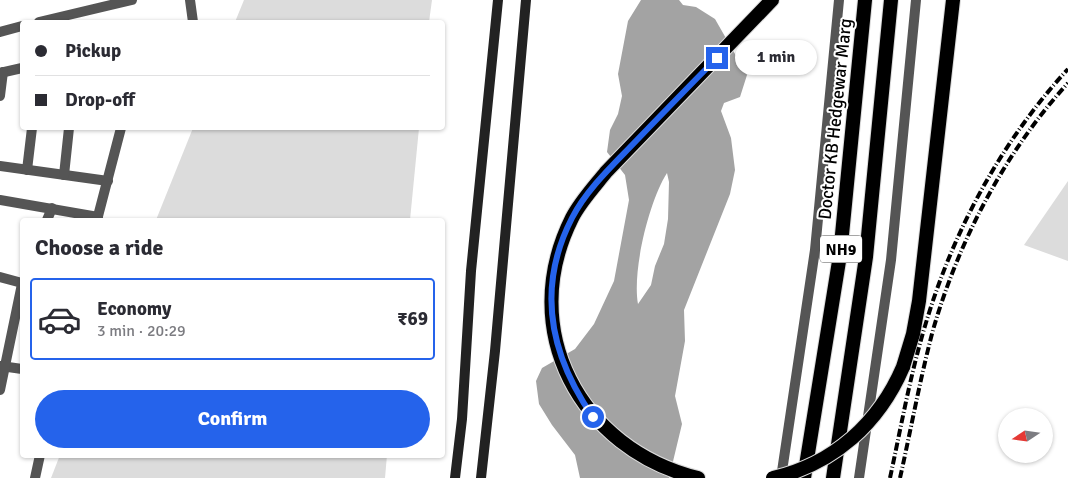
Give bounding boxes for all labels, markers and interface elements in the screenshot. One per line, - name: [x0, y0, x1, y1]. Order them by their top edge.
- street label: Doctor KB Hedgewar Marg: [813, 17, 857, 221]
- text: Pickup: [65, 39, 121, 63]
- callout: 1 min: [734, 40, 817, 76]
- route end: [706, 47, 728, 69]
- text: 1 min: [757, 47, 795, 67]
- text: Drop-off: [65, 88, 135, 112]
- text: Choose a ride: [35, 234, 163, 261]
- road number: NH9: [820, 235, 862, 262]
- icon: car: [37, 297, 82, 342]
- text: Economy: [97, 297, 171, 321]
- text: ₹69: [397, 307, 428, 331]
- text: 3 min · 20:29: [97, 321, 186, 341]
- button: Confirm: [35, 390, 430, 448]
- route start: [582, 406, 604, 428]
- north arrow: [998, 408, 1052, 462]
- map controls: [998, 408, 1053, 463]

